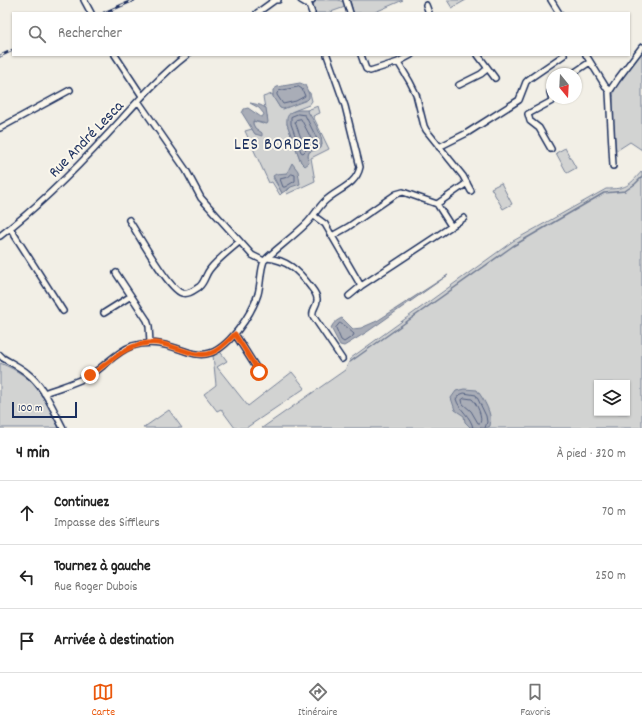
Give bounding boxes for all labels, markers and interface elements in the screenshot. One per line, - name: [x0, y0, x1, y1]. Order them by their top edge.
- search box: [12, 12, 630, 56]
- icon: search: [26, 23, 48, 45]
- text: Rechercher: [58, 23, 122, 45]
- north arrow: [546, 68, 582, 104]
- street label: Rue André Lesca: [44, 96, 130, 184]
- district label: LES BORDES: [234, 134, 320, 158]
- route start: [250, 363, 268, 381]
- route end: [81, 366, 99, 384]
- map controls: [594, 380, 630, 416]
- button: layers: [594, 380, 630, 416]
- scale bar: [12, 400, 77, 419]
- text: 100 m: [18, 401, 42, 417]
- text: 4 min: [16, 442, 50, 466]
- text: À pied · 320 m: [557, 445, 626, 464]
- text: Continuez: [54, 492, 109, 514]
- icon: ahead: [16, 502, 38, 524]
- text: 70 m: [602, 503, 626, 522]
- text: Impasse des Siffleurs: [54, 514, 160, 533]
- text: Tournez à gauche: [54, 556, 151, 578]
- icon: left: [16, 566, 38, 588]
- text: 250 m: [595, 567, 626, 586]
- text: Rue Roger Dubois: [54, 578, 138, 597]
- icon: arrive: [16, 630, 38, 652]
- text: Arrivée à destination: [54, 630, 174, 652]
- tab: Carte: [91, 681, 115, 721]
- tab: Itinéraire: [298, 681, 337, 721]
- tab: Favoris: [520, 681, 551, 721]

